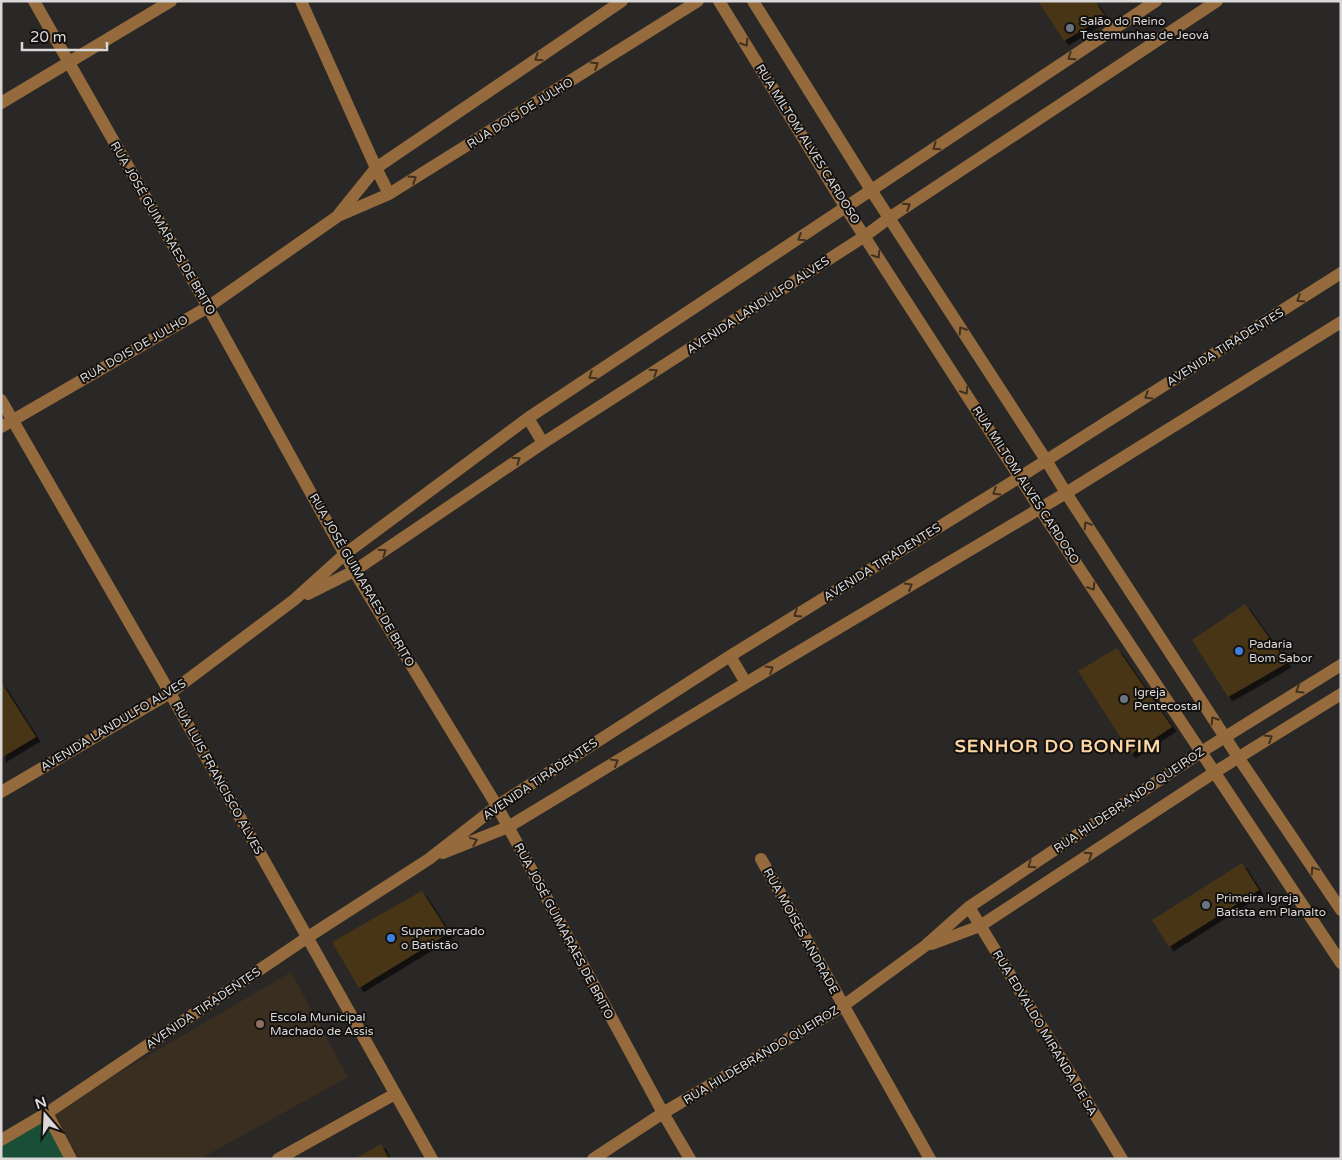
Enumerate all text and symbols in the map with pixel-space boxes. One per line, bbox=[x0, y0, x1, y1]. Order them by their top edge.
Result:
place label: Salão do Reino Testemunhas de Jeová bbox=[1080, 14, 1209, 42]
scale bar bbox=[22, 20, 108, 52]
marker: Salão do Reino Testemunhas de Jeová bbox=[1064, 22, 1076, 34]
text: 20 m bbox=[30, 28, 67, 46]
one-way arrow bbox=[739, 37, 748, 46]
one-way arrow bbox=[1068, 51, 1077, 60]
one-way arrow bbox=[534, 52, 544, 61]
one-way arrow bbox=[590, 62, 599, 72]
street label: RUA MILTOM ALVES CARDOSO bbox=[753, 62, 863, 227]
street label: RUA DOIS DE JULHO bbox=[464, 75, 576, 151]
street label: RUA JOSÉ GUIMARAES DE BRITO bbox=[108, 139, 219, 317]
one-way arrow bbox=[932, 141, 942, 150]
one-way arrow bbox=[407, 176, 416, 186]
one-way arrow bbox=[901, 203, 910, 212]
one-way arrow bbox=[797, 232, 807, 241]
one-way arrow bbox=[871, 249, 881, 258]
street label: AVENIDA LANDULFO ALVES bbox=[684, 254, 832, 356]
one-way arrow bbox=[1296, 293, 1305, 303]
street label: AVENIDA TIRADENTES bbox=[1164, 305, 1286, 389]
street label: RUA DOIS DE JULHO bbox=[78, 312, 191, 386]
one-way arrow bbox=[958, 326, 968, 335]
one-way arrow bbox=[648, 368, 657, 378]
one-way arrow bbox=[589, 370, 598, 379]
one-way arrow bbox=[959, 386, 969, 395]
one-way arrow bbox=[1144, 389, 1153, 399]
street label: RUA MILTOM ALVES CARDOSO bbox=[970, 403, 1083, 567]
one-way arrow bbox=[512, 457, 521, 466]
one-way arrow bbox=[992, 486, 1001, 496]
street label: RUA JOSÉ GUIMARAES DE BRITO bbox=[307, 491, 418, 669]
street label: AVENIDA TIRADENTES bbox=[821, 520, 943, 604]
one-way arrow bbox=[1084, 522, 1093, 531]
one-way arrow bbox=[377, 549, 387, 558]
one-way arrow bbox=[1086, 581, 1095, 590]
one-way arrow bbox=[904, 582, 913, 592]
one-way arrow bbox=[794, 607, 803, 617]
place label: Padaria Bom Sabor bbox=[1249, 637, 1313, 665]
marker: Padaria Bom Sabor bbox=[1233, 645, 1245, 657]
one-way arrow bbox=[764, 665, 773, 675]
street label: AVENIDA LANDULFO ALVES bbox=[38, 676, 188, 774]
one-way arrow bbox=[1296, 684, 1305, 694]
place label: Igreja Pentecostal bbox=[1134, 685, 1201, 713]
marker: Igreja Pentecostal bbox=[1118, 693, 1130, 705]
street label: RUA LUIS FRANCISCO ALVES bbox=[170, 699, 266, 857]
one-way arrow bbox=[1211, 716, 1220, 726]
street label: AVENIDA TIRADENTES bbox=[480, 735, 600, 823]
district label: SENHOR DO BONFIM bbox=[955, 735, 1161, 757]
one-way arrow bbox=[1264, 735, 1273, 744]
street label: RUA HILDEBRANDO QUEIROZ bbox=[1051, 744, 1207, 856]
one-way arrow bbox=[610, 758, 619, 768]
one-way arrow bbox=[469, 836, 478, 847]
street label: RUA JOSÉ GUIMARAES DE BRITO bbox=[511, 840, 617, 1022]
one-way arrow bbox=[1083, 852, 1092, 861]
one-way arrow bbox=[1028, 859, 1037, 868]
street label: RUA MOISES ANDRADE bbox=[761, 866, 842, 997]
one-way arrow bbox=[1310, 866, 1320, 875]
place label: Primeira Igreja Batista em Planalto bbox=[1216, 891, 1326, 919]
marker: Primeira Igreja Batista em Planalto bbox=[1200, 899, 1212, 911]
place label: Supermercado o Batistão bbox=[401, 924, 485, 952]
marker: Supermercado o Batistão bbox=[385, 932, 397, 944]
street label: RUA EDVALDO MIRANDA DE SA bbox=[990, 948, 1100, 1118]
street label: AVENIDA TIRADENTES bbox=[143, 964, 263, 1052]
street label: RUA HILDEBRANDO QUEIROZ bbox=[681, 1003, 841, 1107]
place label: Escola Municipal Machado de Assis bbox=[270, 1010, 374, 1038]
marker: Escola Municipal Machado de Assis bbox=[254, 1018, 266, 1030]
north arrow bbox=[20, 1090, 70, 1140]
text: N bbox=[33, 1093, 49, 1113]

